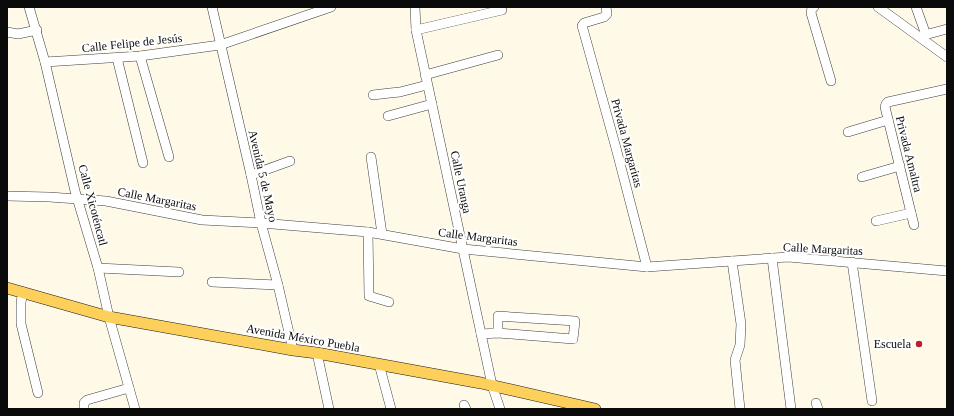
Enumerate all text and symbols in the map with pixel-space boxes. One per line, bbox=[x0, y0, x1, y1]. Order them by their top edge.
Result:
street label: Calle Felipe de Jesús bbox=[81, 31, 183, 55]
street label: Privada Margaritas bbox=[608, 97, 646, 189]
street label: Privada Amaltra bbox=[893, 114, 925, 194]
street label: Avenida 5 de Mayo bbox=[246, 129, 280, 223]
street label: Calle Uranga bbox=[448, 149, 475, 215]
street label: Calle Xicoténcatl bbox=[75, 163, 111, 248]
street label: Calle Margaritas bbox=[116, 184, 198, 214]
street label: Calle Margaritas bbox=[437, 225, 519, 249]
street label: Calle Margaritas bbox=[783, 240, 864, 258]
street label: Avenida México Puebla bbox=[245, 321, 362, 355]
place label: Escuela bbox=[874, 337, 912, 351]
marker: Escuela bbox=[914, 339, 924, 349]

